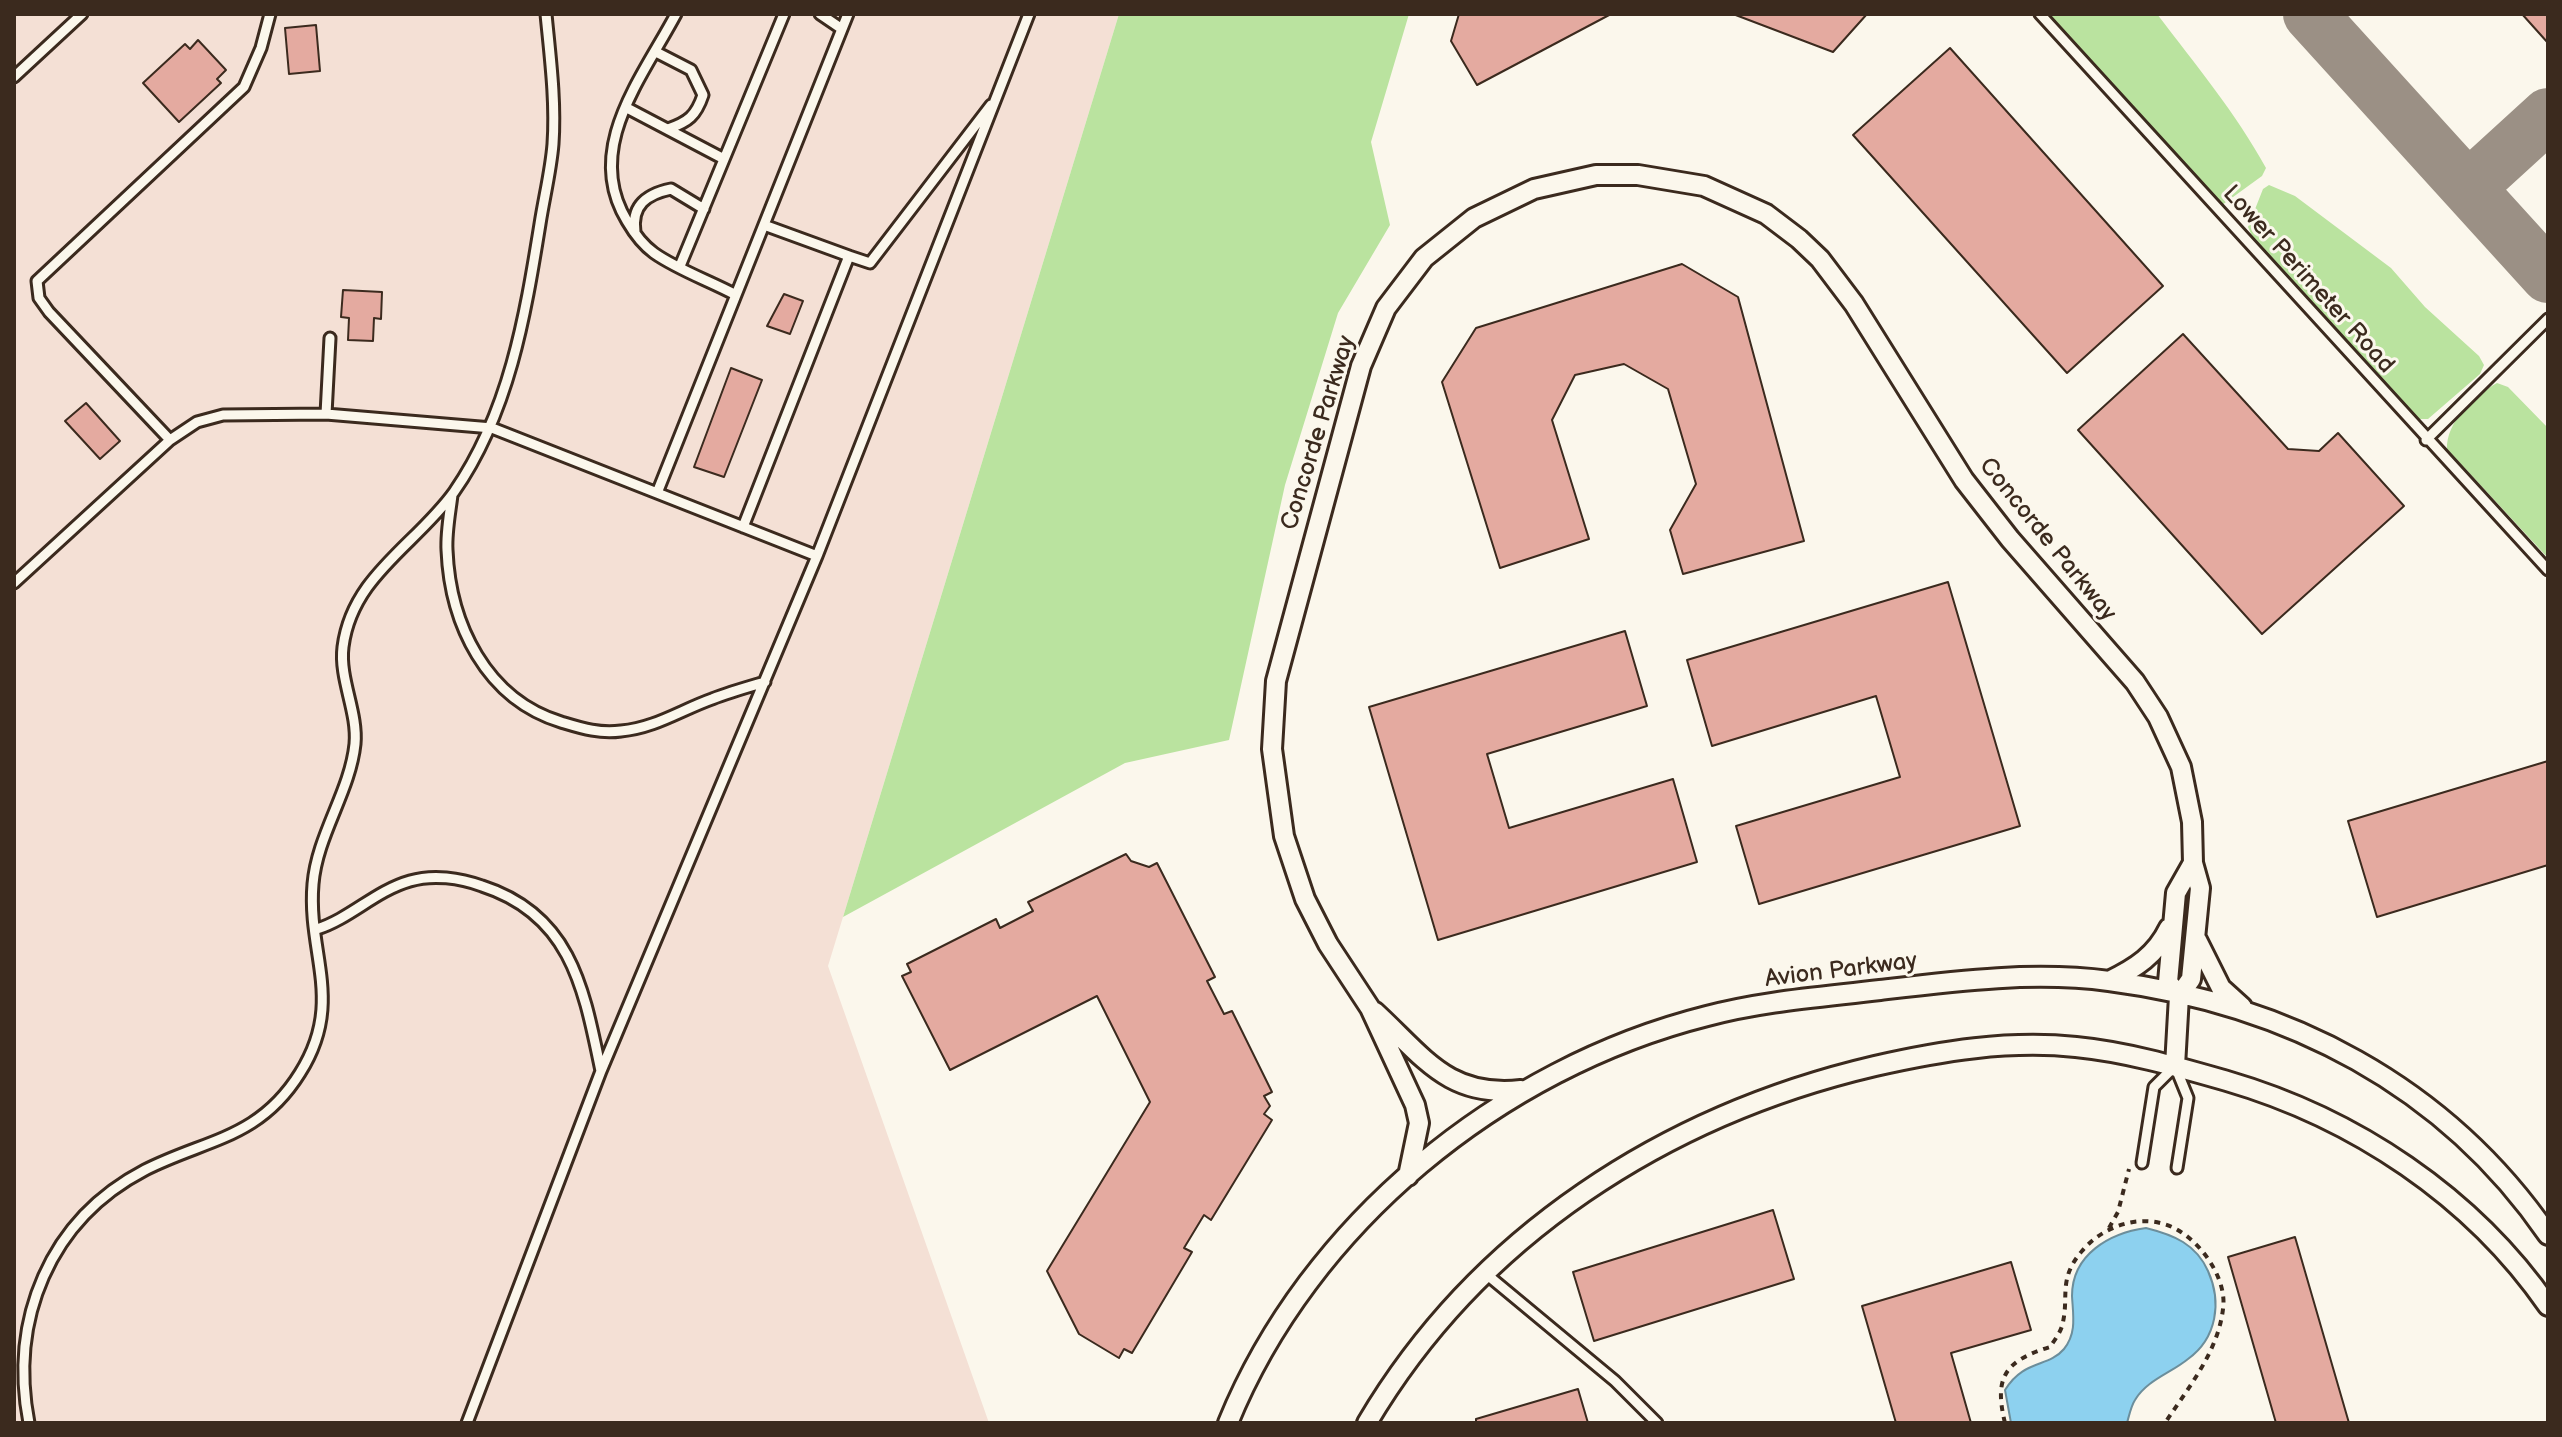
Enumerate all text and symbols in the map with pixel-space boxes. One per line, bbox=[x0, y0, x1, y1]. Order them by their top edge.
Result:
street label: Lower Perimeter Road bbox=[2216, 180, 2400, 380]
street label: Concorde Parkway bbox=[1276, 332, 1362, 534]
street label: Concorde Parkway bbox=[1972, 453, 2122, 627]
street label: Avion Parkway bbox=[1763, 947, 1919, 995]

